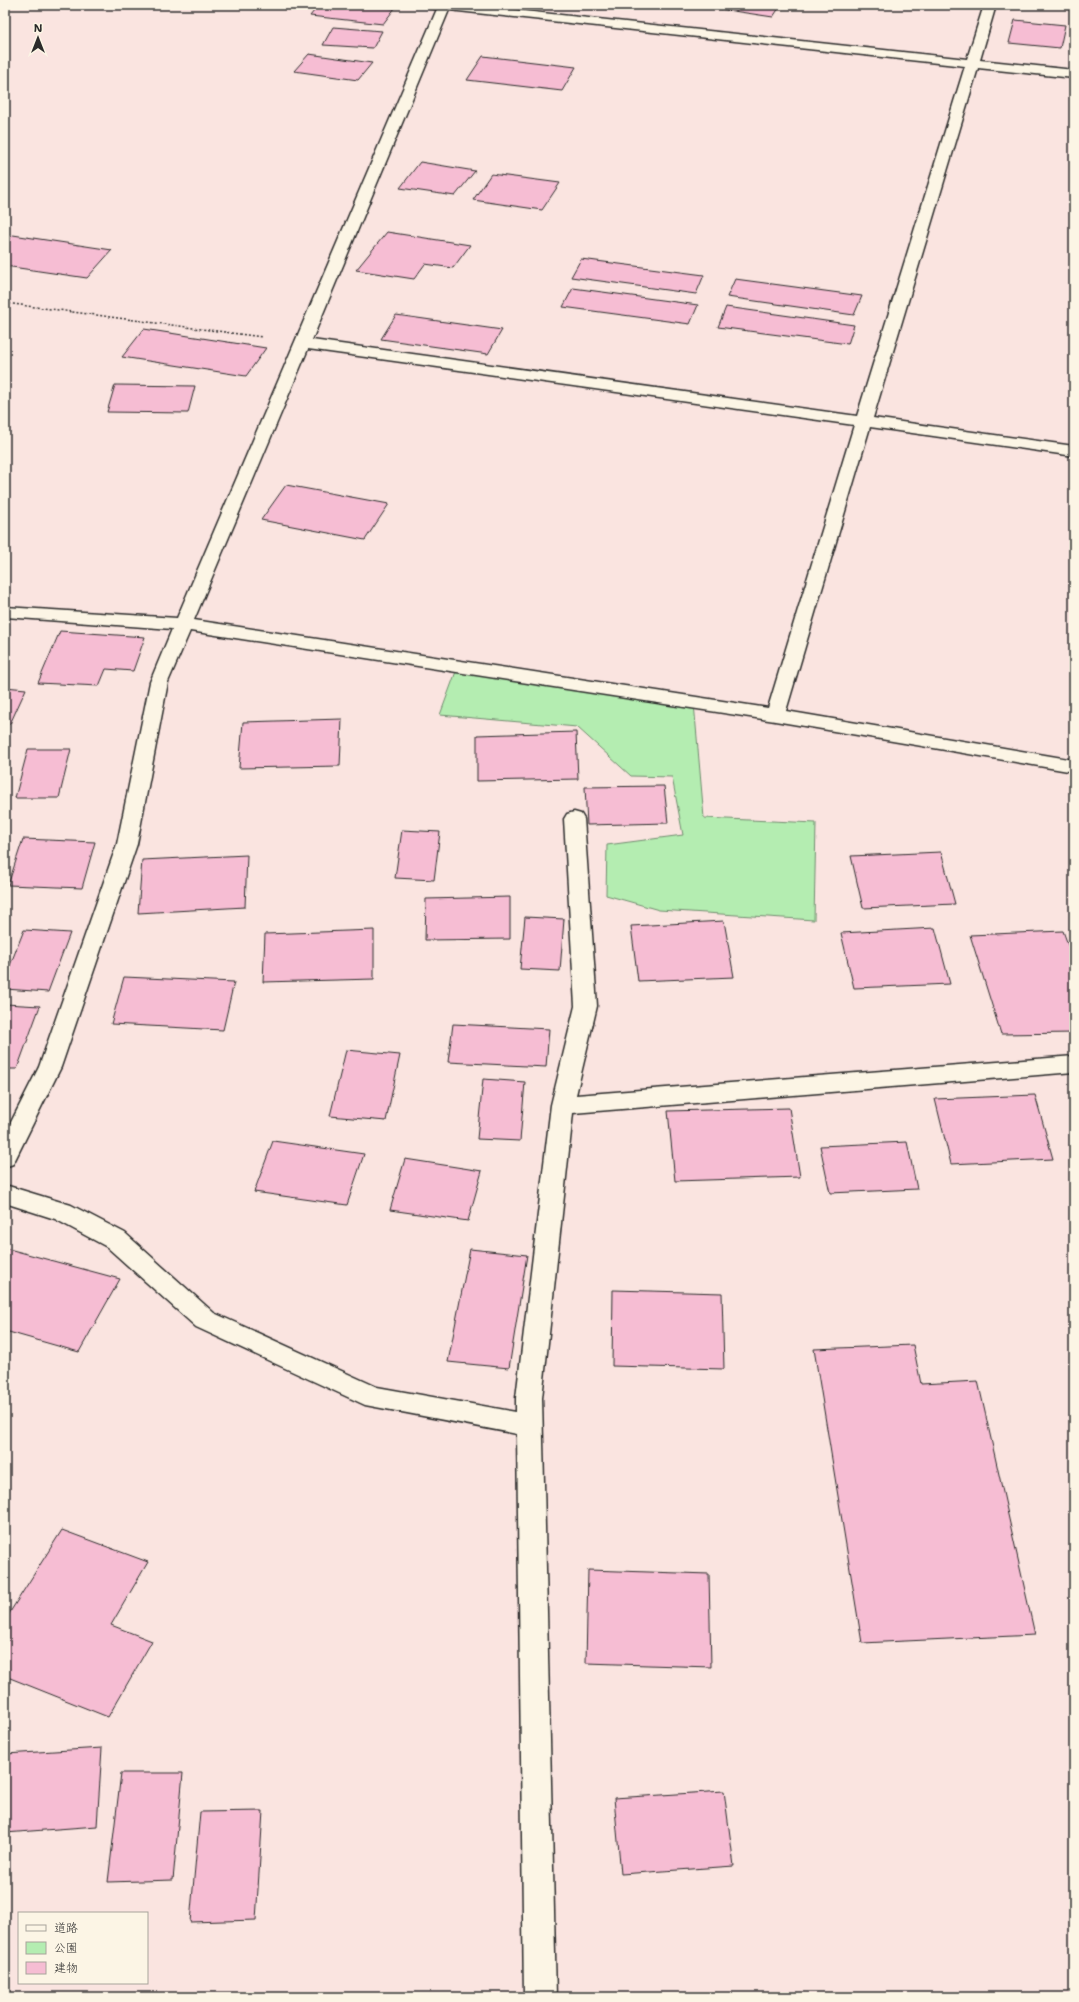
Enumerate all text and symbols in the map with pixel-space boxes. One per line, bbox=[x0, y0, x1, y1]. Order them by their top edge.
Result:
north arrow bbox=[18, 18, 58, 58]
text: N bbox=[34, 21, 43, 36]
legend bbox=[18, 1912, 148, 1984]
text: 道路 bbox=[54, 1920, 78, 1936]
text: 公園 bbox=[54, 1940, 78, 1956]
text: 建物 bbox=[54, 1960, 78, 1976]

